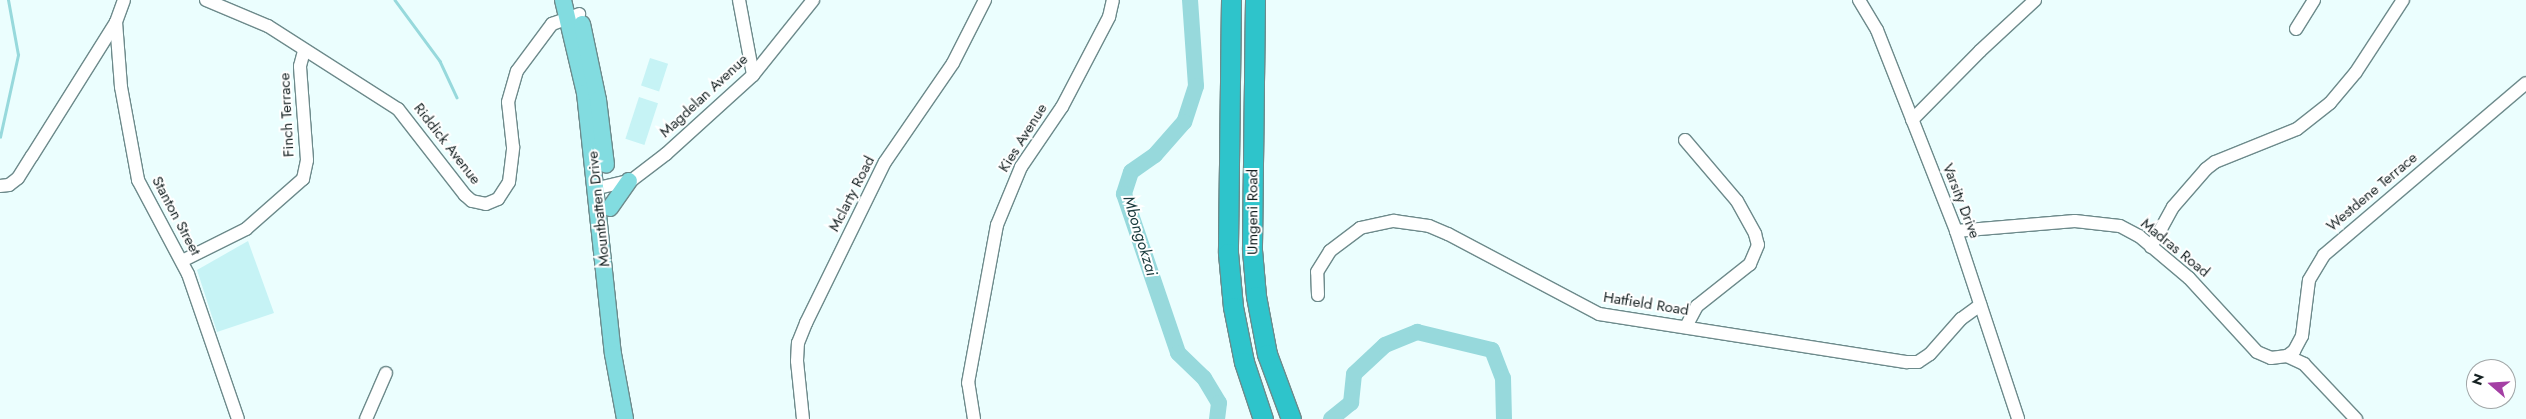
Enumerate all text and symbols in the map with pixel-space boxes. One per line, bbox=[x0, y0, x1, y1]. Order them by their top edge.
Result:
street label: Magdelan Avenue bbox=[656, 51, 752, 141]
street label: Finch Terrace bbox=[276, 72, 298, 158]
street label: Riddick Avenue bbox=[410, 100, 484, 188]
street label: Kies Avenue bbox=[995, 100, 1051, 176]
street label: Westdene Terrace bbox=[2323, 149, 2421, 235]
street label: Mountbatten Drive bbox=[584, 150, 614, 268]
street label: Mclarty Road bbox=[825, 153, 879, 235]
street label: Varsity Drive bbox=[1938, 161, 1984, 241]
street label: Umgeni Road bbox=[1244, 169, 1262, 255]
street label: Stanton Street bbox=[148, 173, 204, 259]
water label: Mbongokzai bbox=[1119, 194, 1161, 278]
street label: Madras Road bbox=[2137, 215, 2213, 281]
street label: Hatfield Road bbox=[1602, 288, 1690, 320]
north arrow bbox=[2466, 359, 2516, 409]
text: N bbox=[2466, 371, 2489, 388]

